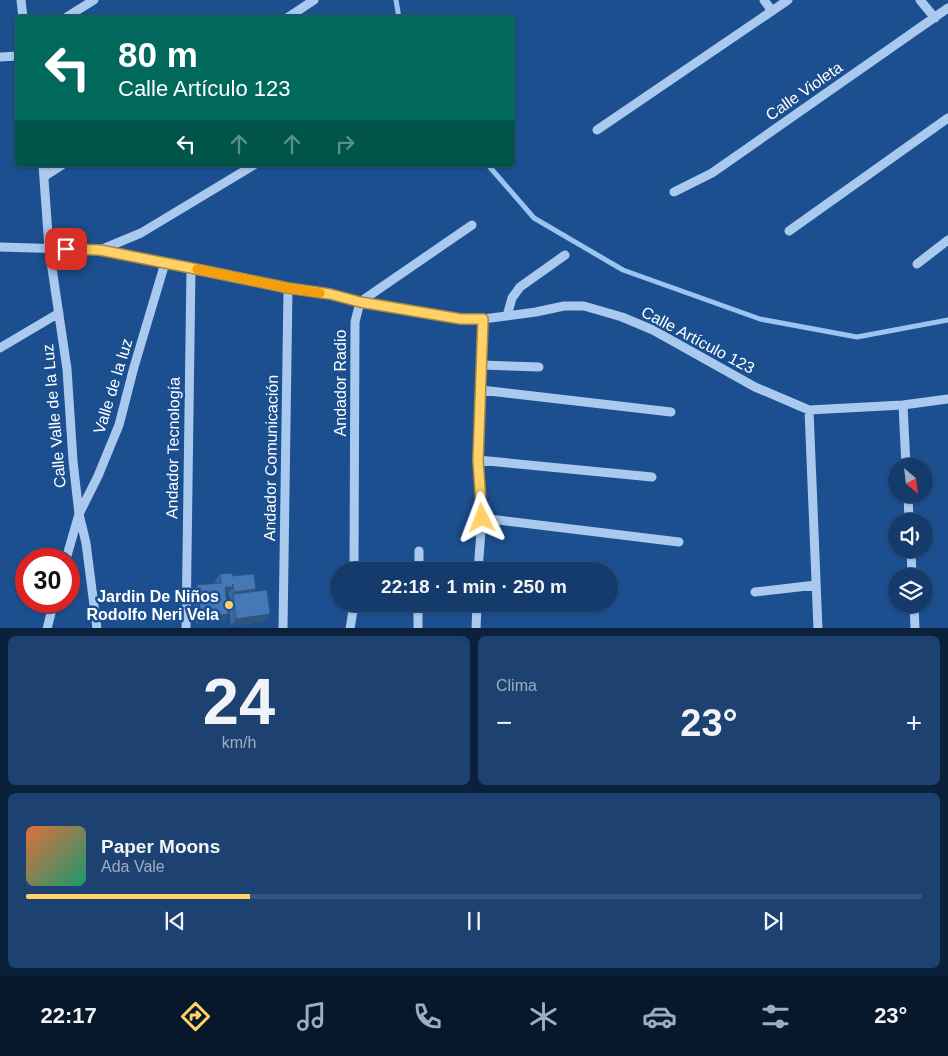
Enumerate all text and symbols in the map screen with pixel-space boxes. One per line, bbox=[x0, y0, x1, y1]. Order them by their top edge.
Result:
icon: left bbox=[35, 35, 100, 100]
text: 80 m bbox=[118, 35, 198, 74]
street label: Calle Violeta bbox=[762, 58, 846, 124]
text: Calle Artículo 123 bbox=[118, 76, 290, 101]
icon: left bbox=[172, 130, 200, 158]
icon: ahead bbox=[225, 130, 253, 158]
icon: ahead bbox=[278, 130, 306, 158]
icon: right bbox=[331, 130, 359, 158]
pin bbox=[45, 228, 87, 270]
icon: arrive bbox=[52, 235, 80, 263]
street label: Calle Artículo 123 bbox=[639, 303, 757, 377]
street label: Andador Radio bbox=[332, 330, 349, 436]
street label: Valle de la luz bbox=[90, 336, 136, 436]
street label: Calle Valle de la Luz bbox=[39, 343, 69, 489]
street label: Andador Comunicación bbox=[261, 375, 281, 541]
street label: Andador Tecnología bbox=[163, 377, 183, 519]
north arrow bbox=[888, 458, 932, 502]
map controls bbox=[888, 458, 933, 613]
position arrow bbox=[455, 491, 507, 543]
button: sound bbox=[888, 513, 933, 558]
speed limit sign: 30 bbox=[15, 548, 80, 613]
button: layers bbox=[888, 568, 933, 613]
text: 22:18 · 1 min · 250 m bbox=[381, 576, 567, 597]
place label: Jardin De Niños Rodolfo Neri Vela bbox=[87, 588, 219, 623]
marker: Jardin De Niños Rodolfo Neri Vela bbox=[223, 599, 235, 611]
text: 24 bbox=[203, 665, 275, 738]
text: Clima bbox=[496, 677, 537, 694]
text: 23° bbox=[680, 702, 738, 744]
text: − bbox=[496, 707, 512, 738]
text: + bbox=[906, 707, 922, 738]
text: km/h bbox=[222, 734, 256, 751]
text: Paper Moons bbox=[101, 836, 220, 857]
text: Ada Vale bbox=[101, 858, 165, 875]
icon: previous bbox=[161, 907, 189, 935]
icon: pause bbox=[460, 907, 488, 935]
icon: next bbox=[759, 907, 787, 935]
icon: directions bbox=[178, 999, 213, 1034]
icon: music bbox=[294, 999, 329, 1034]
icon: phone bbox=[410, 999, 445, 1034]
icon: climate bbox=[526, 999, 561, 1034]
icon: car bbox=[642, 999, 677, 1034]
icon: filters bbox=[758, 999, 793, 1034]
text: 22:17 bbox=[41, 1003, 97, 1028]
text: 23° bbox=[874, 1003, 907, 1028]

